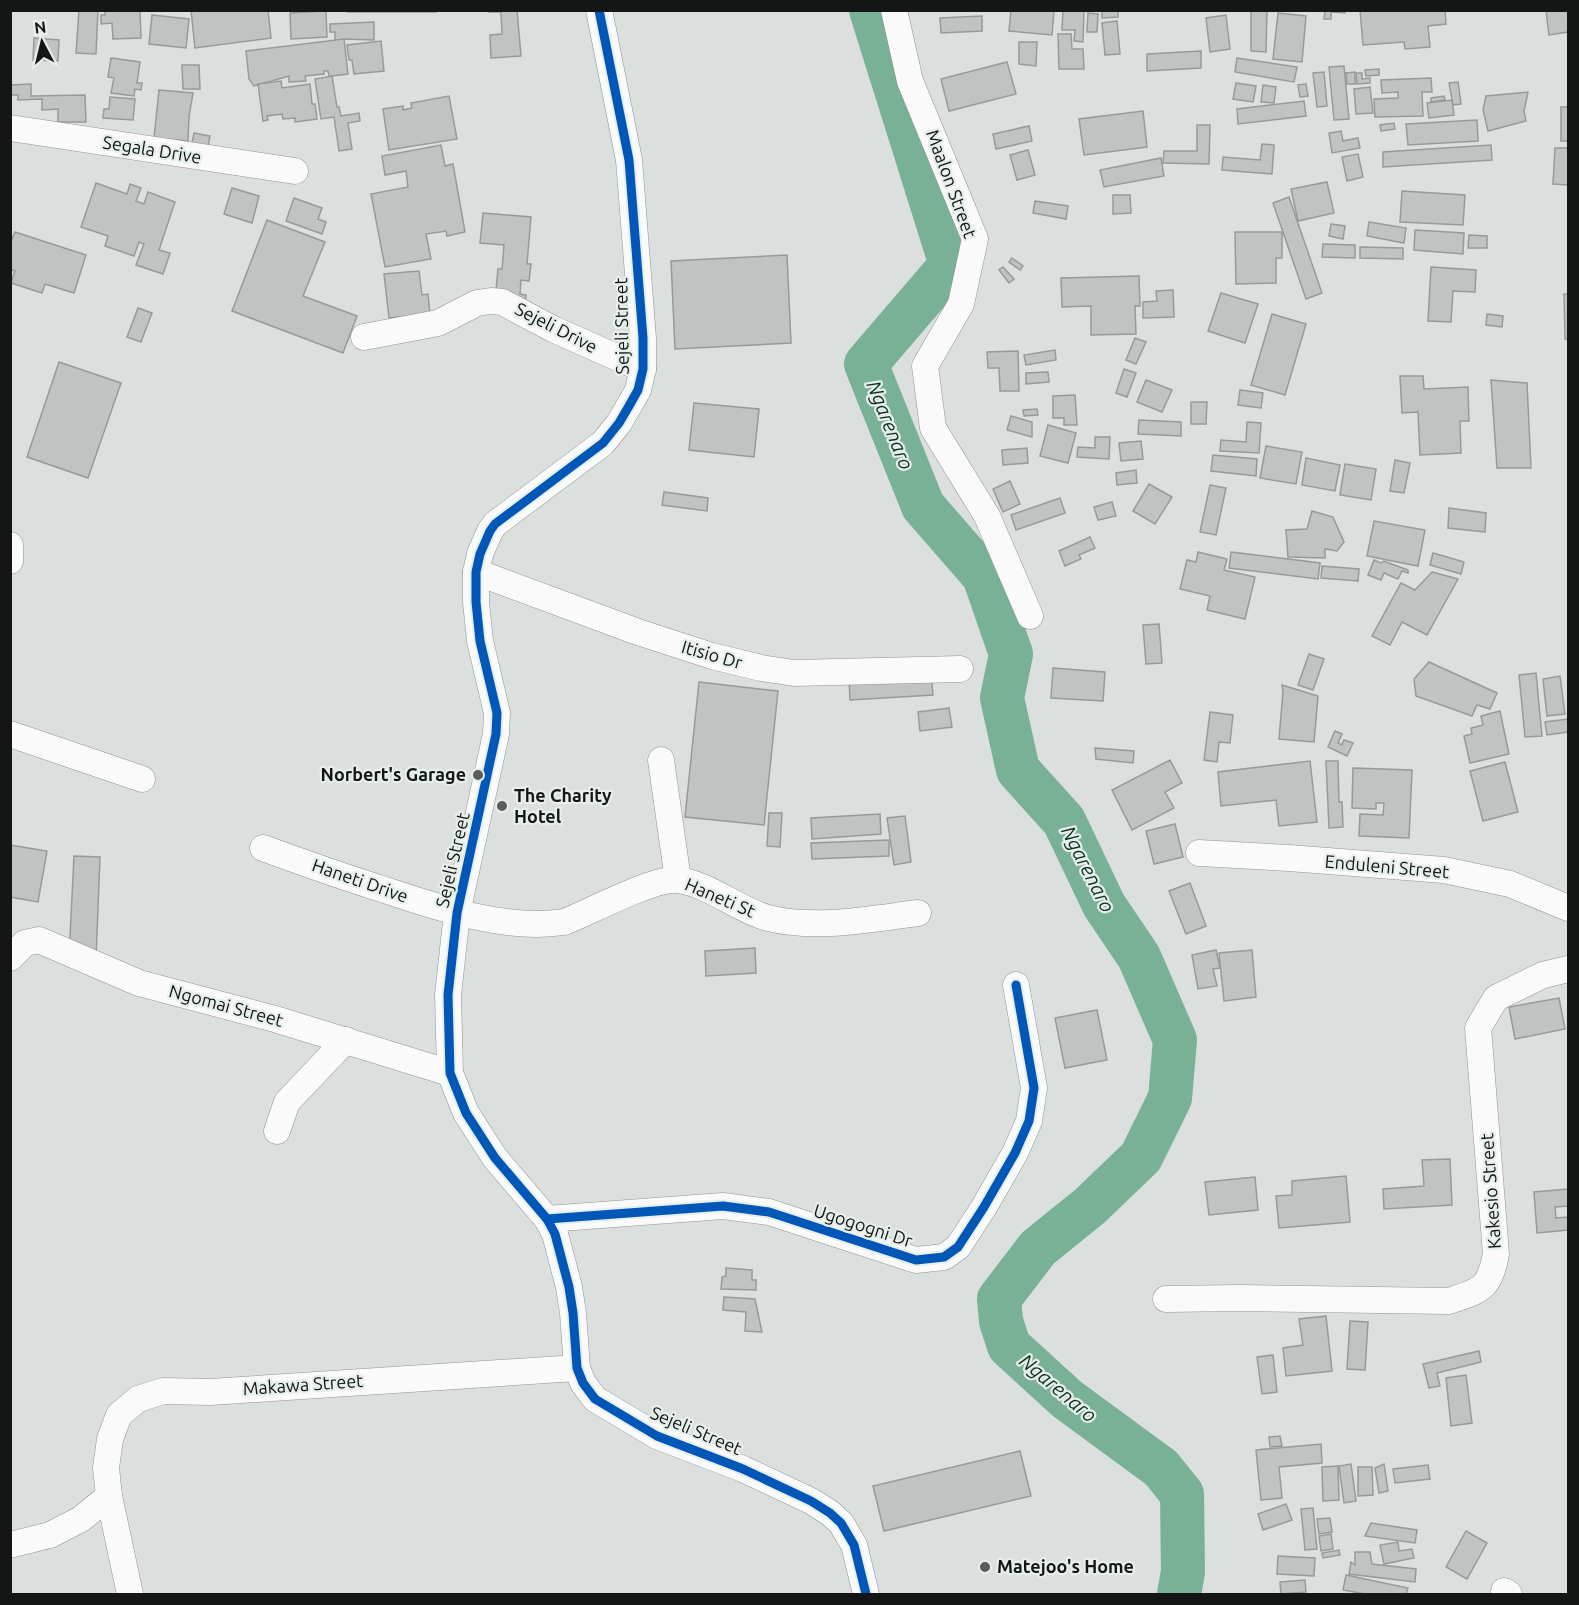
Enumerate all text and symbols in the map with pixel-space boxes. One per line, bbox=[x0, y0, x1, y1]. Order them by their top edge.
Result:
north arrow bbox=[12, 12, 72, 72]
text: N bbox=[33, 17, 47, 37]
street label: Maalon Street bbox=[923, 127, 981, 241]
street label: Segala Drive bbox=[101, 131, 203, 167]
street label: Sejeli Street bbox=[610, 277, 632, 375]
street label: Sejeli Drive bbox=[512, 298, 601, 356]
water label: Ngarenaro bbox=[862, 377, 919, 473]
street label: Itisio Dr bbox=[680, 636, 745, 672]
place label: Norbert's Garage bbox=[321, 764, 466, 784]
marker: Norbert's Garage bbox=[471, 768, 485, 782]
place label: The Charity Hotel bbox=[514, 785, 612, 826]
marker: The Charity Hotel bbox=[495, 799, 509, 813]
street label: Sejeli Street bbox=[431, 810, 473, 909]
water label: Ngarenaro bbox=[1057, 822, 1120, 916]
street label: Enduleni Street bbox=[1324, 851, 1450, 881]
street label: Haneti Drive bbox=[310, 854, 411, 906]
street label: Haneti St bbox=[682, 873, 758, 921]
street label: Ngomai Street bbox=[167, 980, 285, 1030]
street label: Kakesio Street bbox=[1476, 1133, 1504, 1250]
street label: Ugogogni Dr bbox=[811, 1200, 915, 1250]
water label: Ngarenaro bbox=[1015, 1349, 1102, 1427]
street label: Makawa Street bbox=[242, 1370, 364, 1398]
street label: Sejeli Street bbox=[648, 1402, 745, 1458]
place label: Matejoo's Home bbox=[997, 1556, 1134, 1576]
marker: Matejoo's Home bbox=[978, 1560, 992, 1574]

